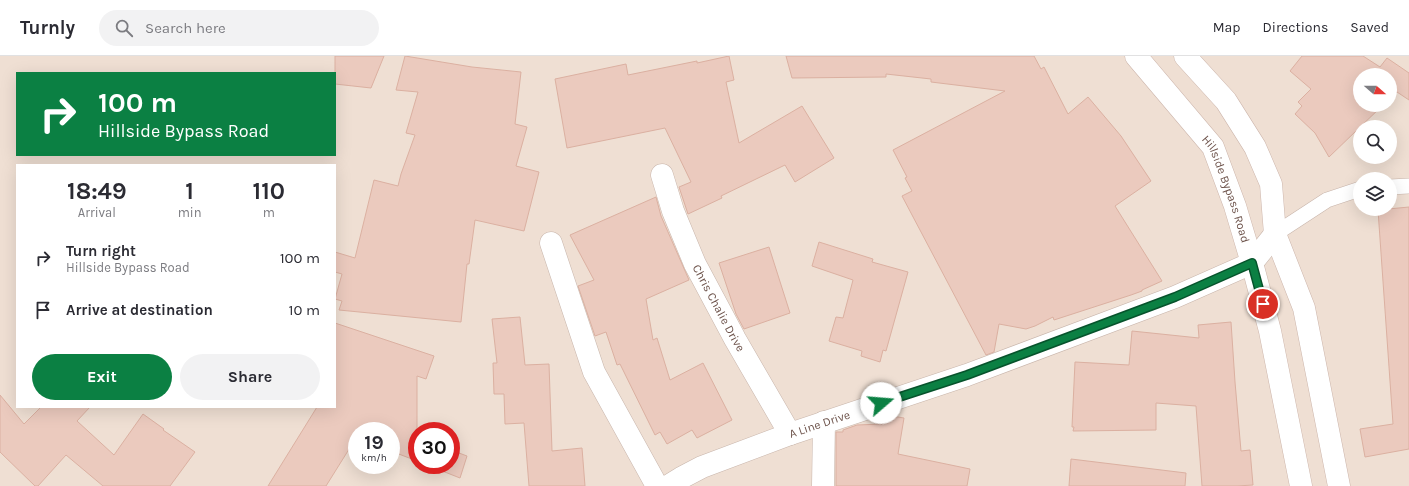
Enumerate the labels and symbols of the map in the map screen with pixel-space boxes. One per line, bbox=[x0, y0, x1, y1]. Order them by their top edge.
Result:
north arrow bbox=[1353, 68, 1397, 112]
street label: Hillside Bypass Road bbox=[1199, 132, 1253, 244]
street label: Chris Chalie Drive bbox=[690, 262, 748, 354]
pin bbox=[1246, 287, 1280, 321]
position arrow bbox=[860, 382, 902, 424]
street label: A Line Drive bbox=[787, 408, 852, 441]
speed limit sign: 30 bbox=[408, 422, 460, 474]

